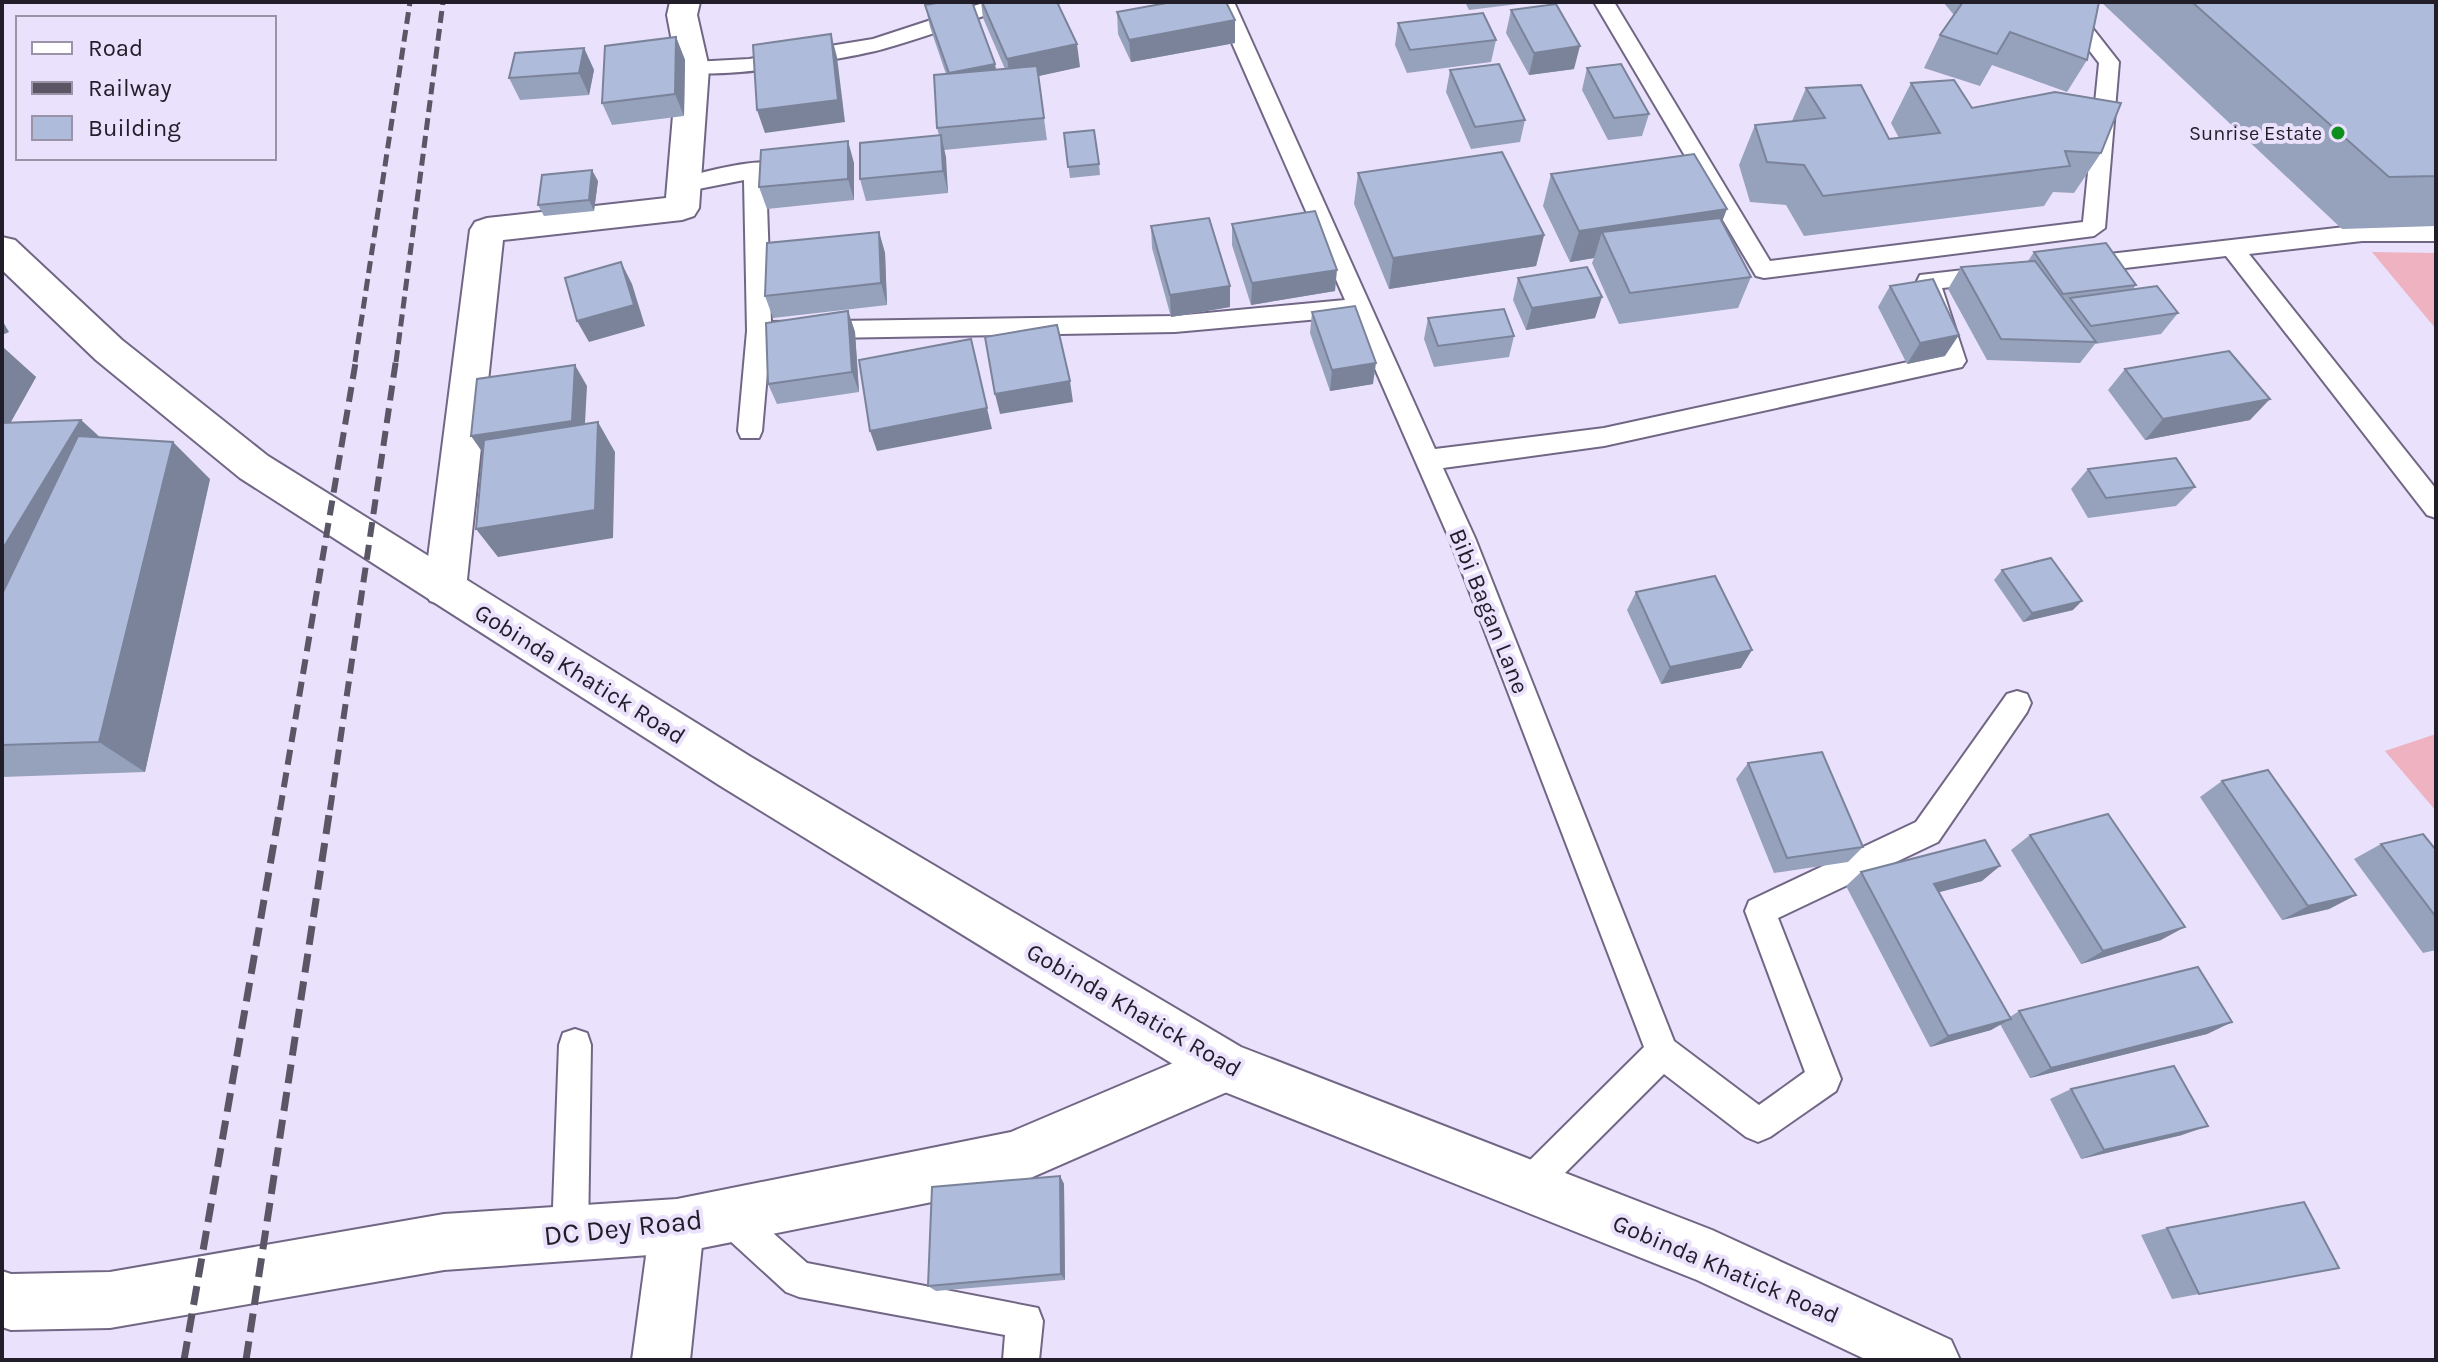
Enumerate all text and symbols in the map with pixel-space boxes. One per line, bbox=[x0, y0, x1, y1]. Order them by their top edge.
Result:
legend bbox=[16, 16, 276, 160]
text: Road bbox=[88, 34, 143, 62]
text: Railway bbox=[88, 74, 172, 102]
text: Building bbox=[88, 114, 181, 142]
place label: Sunrise Estate bbox=[2189, 122, 2322, 145]
marker: Sunrise Estate bbox=[2329, 124, 2347, 142]
street label: Bibi Bagan Lane bbox=[1443, 524, 1535, 698]
street label: Gobinda Khatick Road bbox=[470, 598, 690, 750]
street label: Gobinda Khatick Road bbox=[1022, 937, 1246, 1083]
street label: DC Dey Road bbox=[542, 1203, 704, 1252]
street label: Gobinda Khatick Road bbox=[1609, 1209, 1843, 1329]

